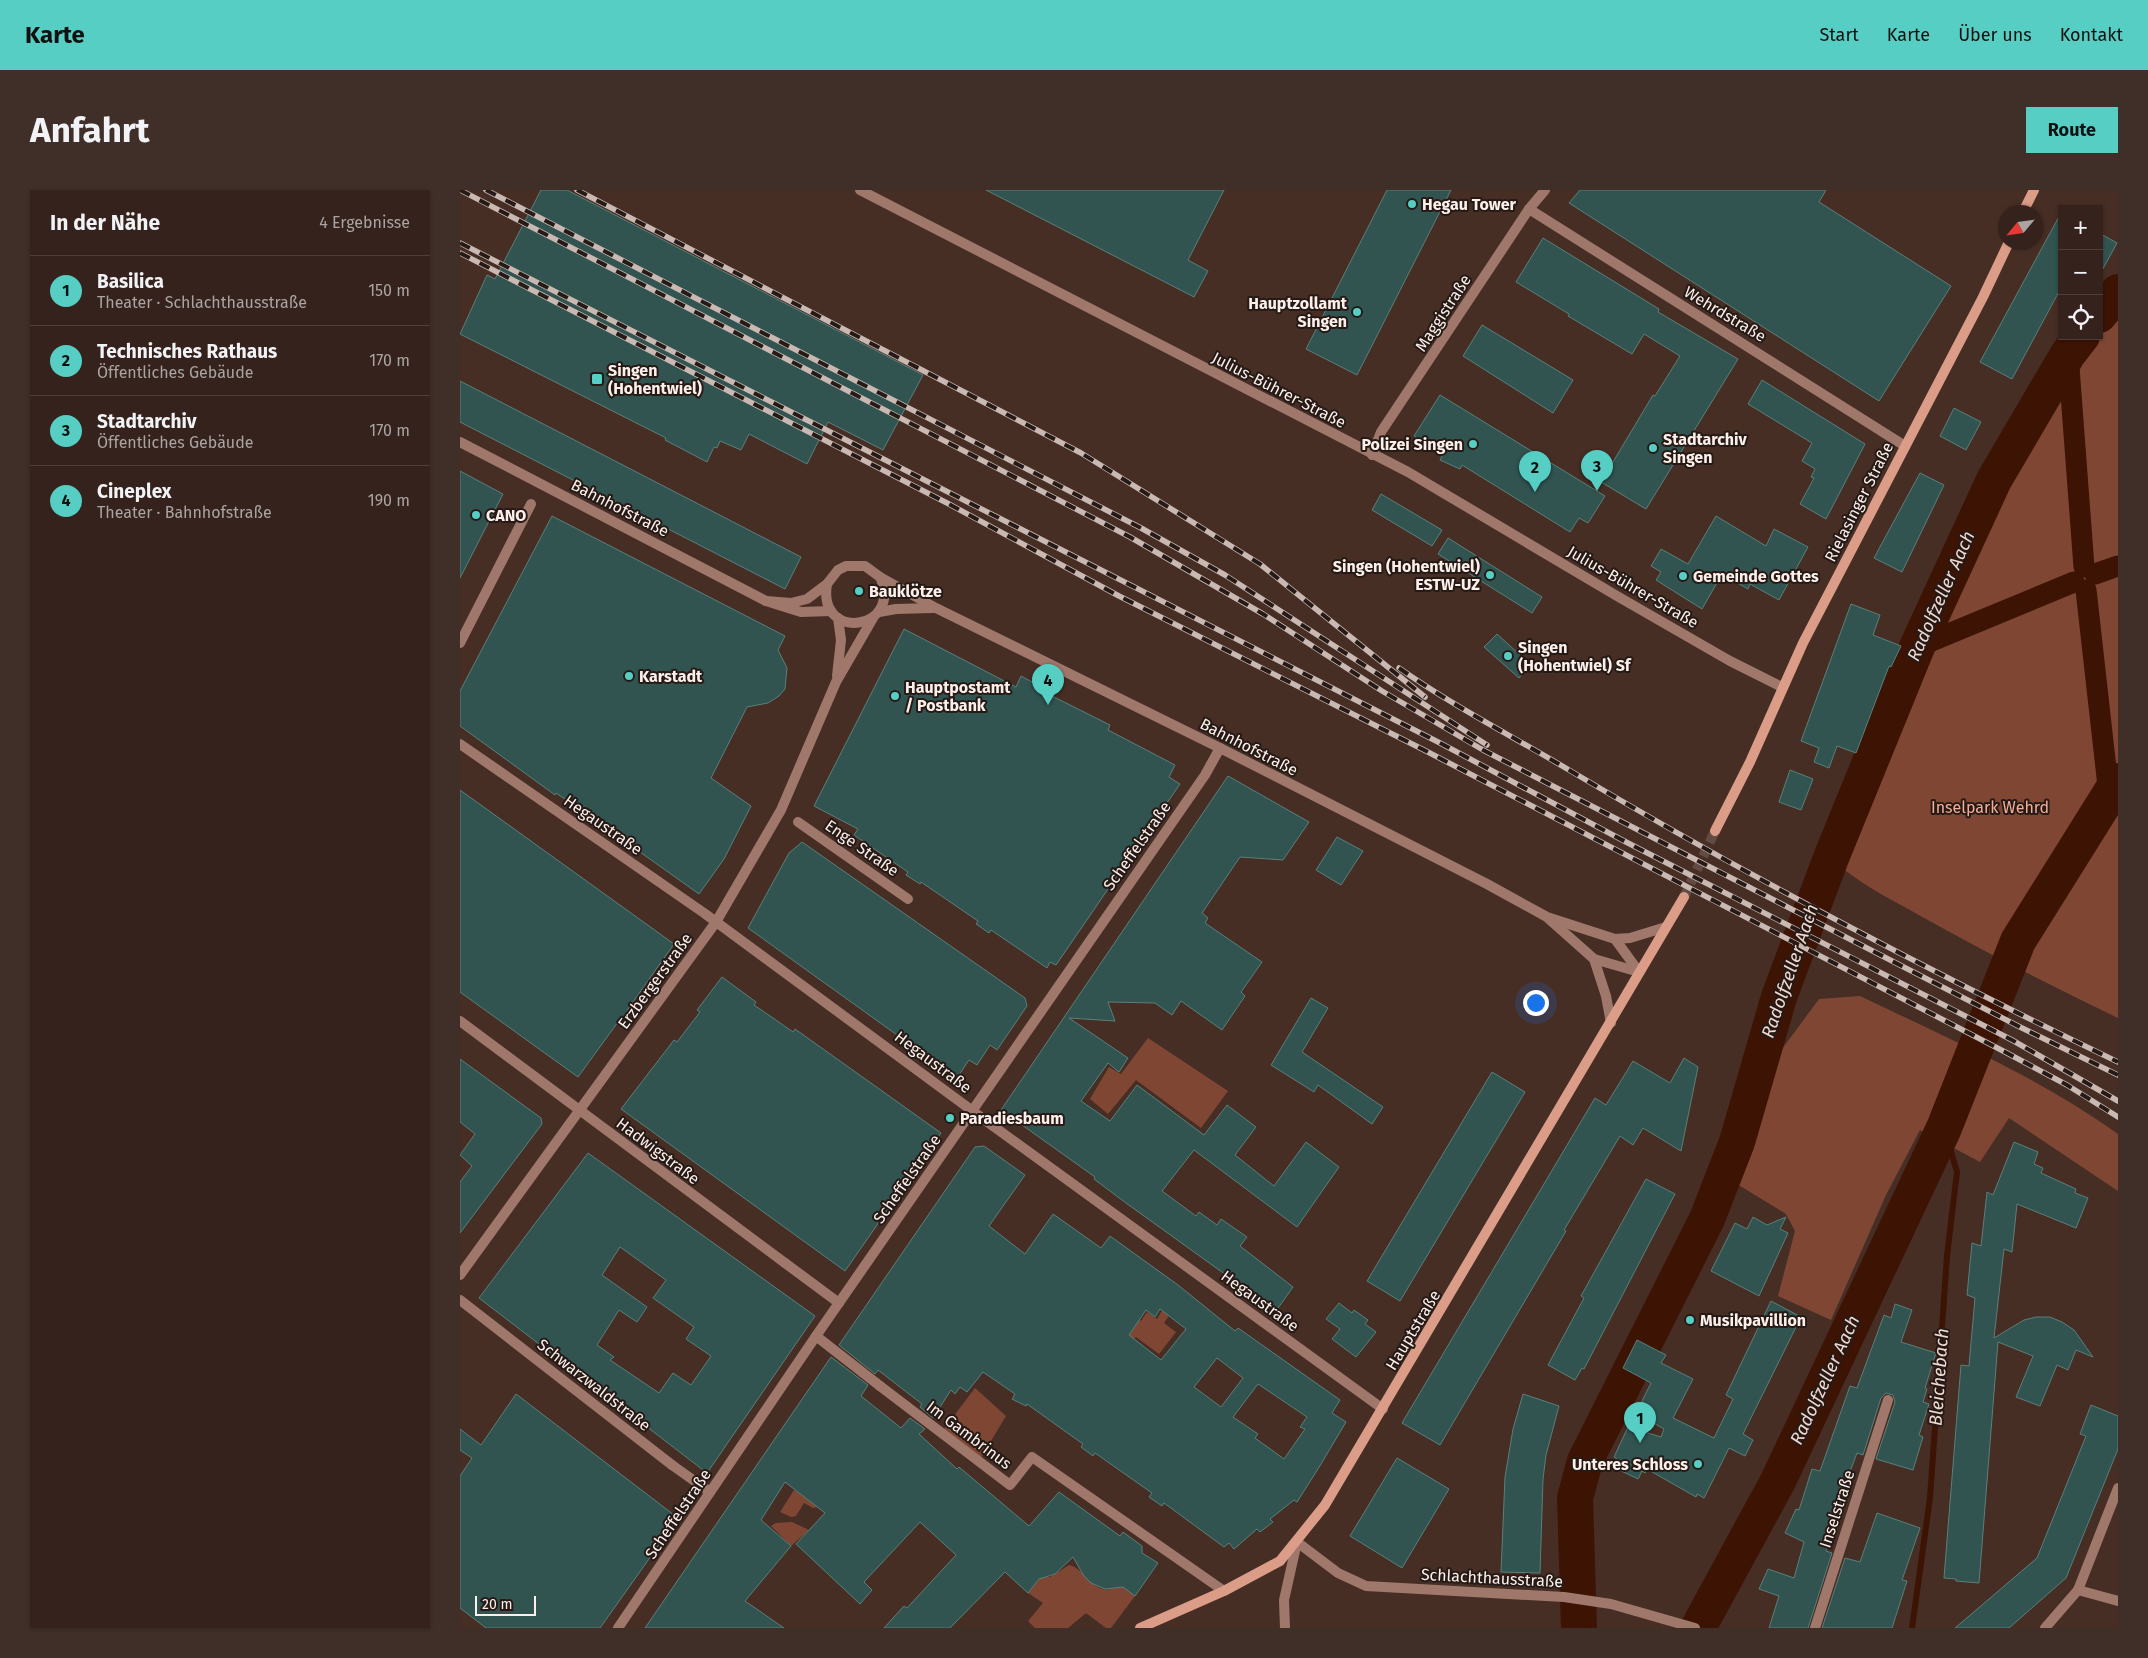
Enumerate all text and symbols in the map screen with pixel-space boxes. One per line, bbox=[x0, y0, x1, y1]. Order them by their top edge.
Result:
text: Karte bbox=[25, 21, 85, 49]
text: Start bbox=[1819, 24, 1859, 46]
text: Karte bbox=[1887, 24, 1930, 46]
text: Über uns bbox=[1958, 24, 2032, 46]
text: Kontakt bbox=[2060, 24, 2123, 46]
button: Route bbox=[2026, 107, 2118, 153]
text: Anfahrt bbox=[30, 109, 149, 151]
place label: Hegau Tower bbox=[1422, 195, 1517, 214]
marker: Hegau Tower bbox=[1406, 198, 1418, 210]
north arrow bbox=[1998, 205, 2043, 250]
map controls bbox=[2058, 205, 2103, 340]
button: + bbox=[2058, 205, 2103, 250]
text: In der Nähe bbox=[50, 210, 160, 236]
text: 4 Ergebnisse bbox=[319, 213, 410, 232]
button: − bbox=[2058, 250, 2103, 295]
text: Basilica bbox=[97, 270, 164, 293]
street label: Maggistraße bbox=[1411, 271, 1475, 355]
text: 1 bbox=[62, 281, 70, 300]
text: 150 m bbox=[368, 281, 410, 300]
street label: Wehrdstraße bbox=[1681, 282, 1769, 346]
text: Theater · Schlachthausstraße bbox=[97, 293, 307, 312]
place label: Hauptzollamt Singen bbox=[1248, 294, 1348, 331]
button: locate bbox=[2058, 295, 2103, 340]
marker: Hauptzollamt Singen bbox=[1351, 306, 1363, 318]
text: Technisches Rathaus bbox=[97, 340, 277, 363]
street label: Julius-Bührer-Straße bbox=[1209, 348, 1349, 432]
text: 2 bbox=[62, 351, 70, 370]
text: 170 m bbox=[369, 351, 410, 370]
place label: Singen (Hohentwiel) bbox=[608, 361, 702, 398]
text: Öffentliches Gebäude bbox=[97, 363, 253, 382]
marker: Singen (Hohentwiel) bbox=[590, 372, 604, 386]
text: Stadtarchiv bbox=[97, 410, 197, 433]
text: 3 bbox=[62, 421, 70, 440]
text: 170 m bbox=[369, 421, 410, 440]
place label: Stadtarchiv Singen bbox=[1663, 430, 1748, 467]
text: Öffentliches Gebäude bbox=[97, 433, 253, 452]
place label: Polizei Singen bbox=[1362, 435, 1463, 454]
marker: Polizei Singen bbox=[1467, 438, 1479, 450]
street label: Rielasinger Straße bbox=[1821, 439, 1897, 565]
marker: Stadtarchiv Singen bbox=[1647, 442, 1659, 454]
pin: 3 bbox=[1581, 450, 1613, 491]
pin: 2 bbox=[1519, 451, 1551, 492]
street label: Bahnhofstraße bbox=[568, 475, 672, 541]
text: Cineplex bbox=[97, 480, 172, 503]
text: 4 bbox=[61, 491, 71, 510]
text: 190 m bbox=[368, 491, 410, 510]
text: Theater · Bahnhofstraße bbox=[97, 503, 272, 522]
place label: CANO bbox=[486, 506, 526, 525]
marker: CANO bbox=[470, 509, 482, 521]
water label: Radolfzeller Aach bbox=[1902, 528, 1980, 664]
street label: Julius-Bührer-Straße bbox=[1564, 542, 1702, 632]
place label: Singen (Hohentwiel) ESTW-UZ bbox=[1333, 557, 1480, 594]
place label: Gemeinde Gottes bbox=[1693, 567, 1819, 586]
marker: Singen (Hohentwiel) ESTW-UZ bbox=[1484, 569, 1496, 581]
marker: Gemeinde Gottes bbox=[1677, 570, 1689, 582]
place label: Bauklötze bbox=[869, 582, 942, 601]
marker: Bauklötze bbox=[853, 585, 865, 597]
place label: Singen (Hohentwiel) Sf bbox=[1518, 638, 1632, 675]
marker: Singen (Hohentwiel) Sf bbox=[1502, 650, 1514, 662]
pin: 4 bbox=[1032, 664, 1064, 705]
place label: Karstadt bbox=[639, 667, 703, 686]
marker: Karstadt bbox=[623, 670, 635, 682]
place label: Hauptpostamt / Postbank bbox=[905, 678, 1011, 715]
marker: Hauptpostamt / Postbank bbox=[889, 690, 901, 702]
street label: Bahnhofstraße bbox=[1197, 714, 1301, 780]
street label: Hegaustraße bbox=[560, 791, 646, 859]
street label: Scheffelstraße bbox=[1099, 798, 1175, 894]
park label: Inselpark Wehrd bbox=[1931, 798, 2049, 817]
street label: Enge Straße bbox=[821, 816, 903, 880]
water label: Radolfzeller Aach bbox=[1757, 901, 1823, 1041]
street label: Erzbergerstraße bbox=[614, 929, 696, 1033]
your location bbox=[1523, 990, 1549, 1016]
street label: Hegaustraße bbox=[891, 1027, 975, 1097]
place label: Paradiesbaum bbox=[960, 1109, 1064, 1128]
marker: Paradiesbaum bbox=[944, 1112, 956, 1124]
street label: Hadwigstraße bbox=[613, 1114, 703, 1188]
street label: Scheffelstraße bbox=[869, 1131, 945, 1227]
street label: Hegaustraße bbox=[1217, 1266, 1303, 1336]
street label: Hauptstraße bbox=[1382, 1287, 1444, 1373]
place label: Musikpavillion bbox=[1700, 1311, 1806, 1330]
water label: Radolfzeller Aach bbox=[1785, 1312, 1865, 1448]
marker: Musikpavillion bbox=[1684, 1314, 1696, 1326]
water label: Bleichebach bbox=[1925, 1327, 1953, 1427]
street label: Schwarzwaldstraße bbox=[534, 1335, 654, 1435]
street label: Im Gambrinus bbox=[923, 1397, 1015, 1473]
pin: 1 bbox=[1624, 1402, 1656, 1443]
place label: Unteres Schloss bbox=[1572, 1455, 1688, 1474]
marker: Unteres Schloss bbox=[1692, 1458, 1704, 1470]
street label: Scheffelstraße bbox=[641, 1465, 715, 1563]
street label: Inselstraße bbox=[1815, 1468, 1859, 1550]
street label: Schlachthausstraße bbox=[1420, 1565, 1564, 1591]
scale bar bbox=[475, 1593, 536, 1616]
text: 20 m bbox=[482, 1596, 512, 1613]

